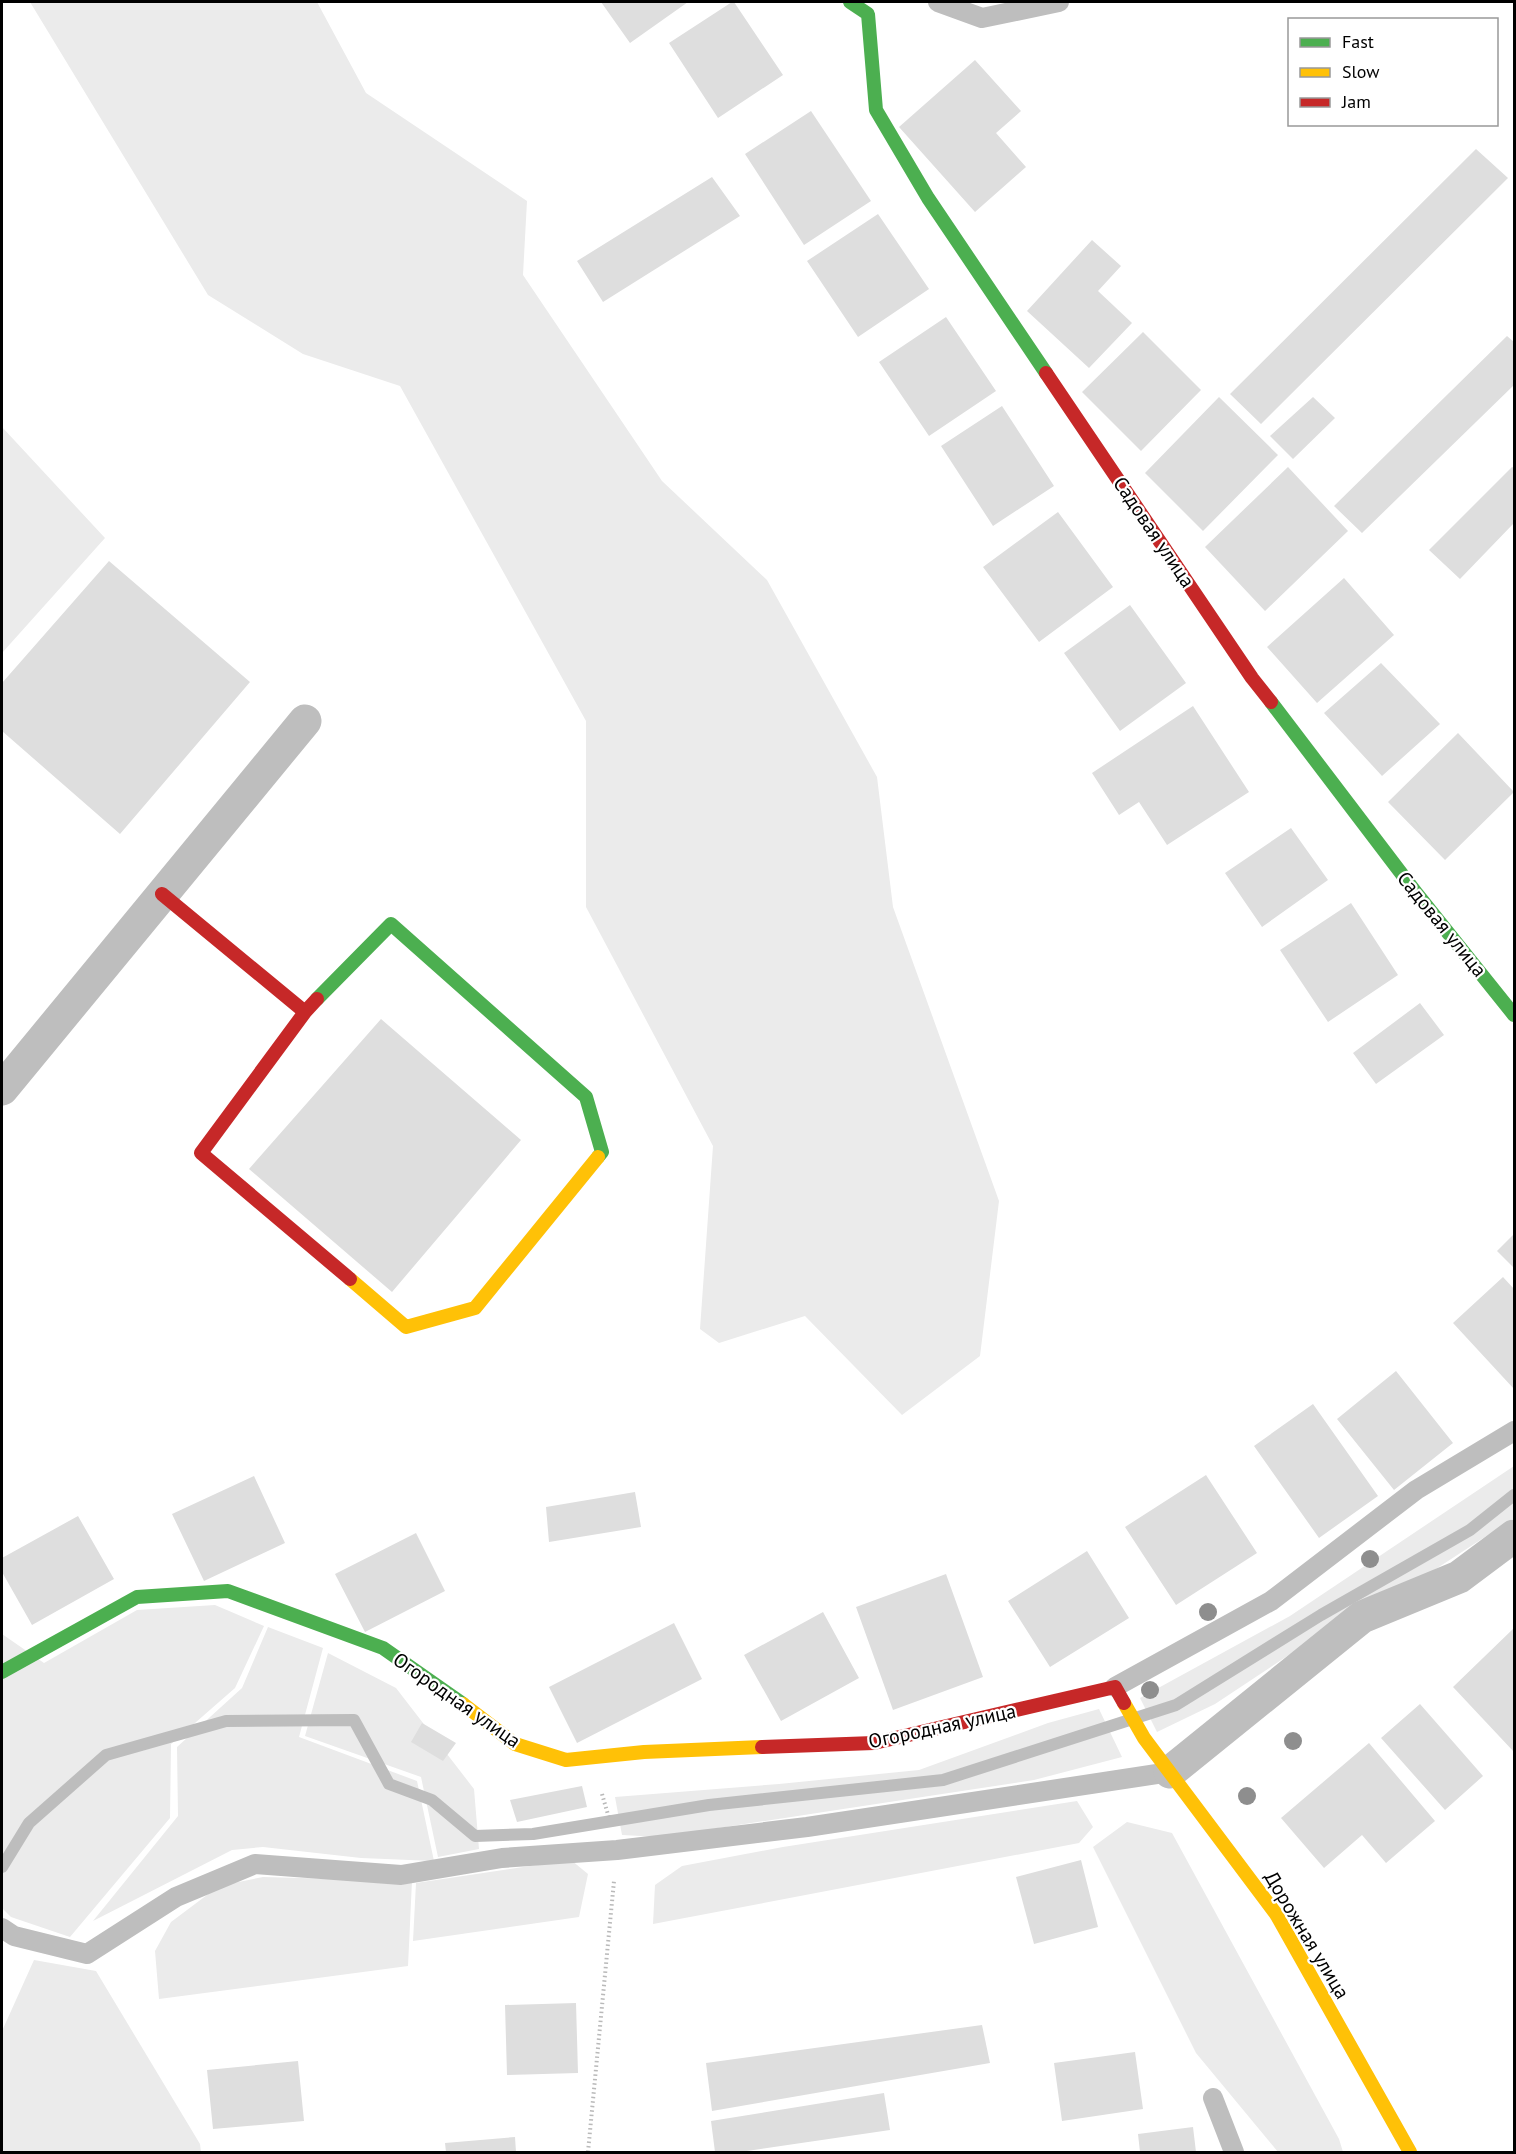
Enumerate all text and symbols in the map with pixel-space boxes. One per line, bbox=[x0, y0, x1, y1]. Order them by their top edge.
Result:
legend bbox=[1288, 18, 1498, 126]
text: Fast bbox=[1342, 30, 1374, 53]
text: Slow bbox=[1342, 60, 1380, 83]
text: Jam bbox=[1341, 90, 1371, 113]
street label: Садовая улица bbox=[1107, 471, 1201, 593]
street label: Садовая улица bbox=[1391, 866, 1493, 982]
street label: Огородная улица bbox=[388, 1646, 526, 1754]
street label: Огородная улица bbox=[866, 1698, 1018, 1754]
street label: Дорожная улица bbox=[1259, 1866, 1355, 2004]

